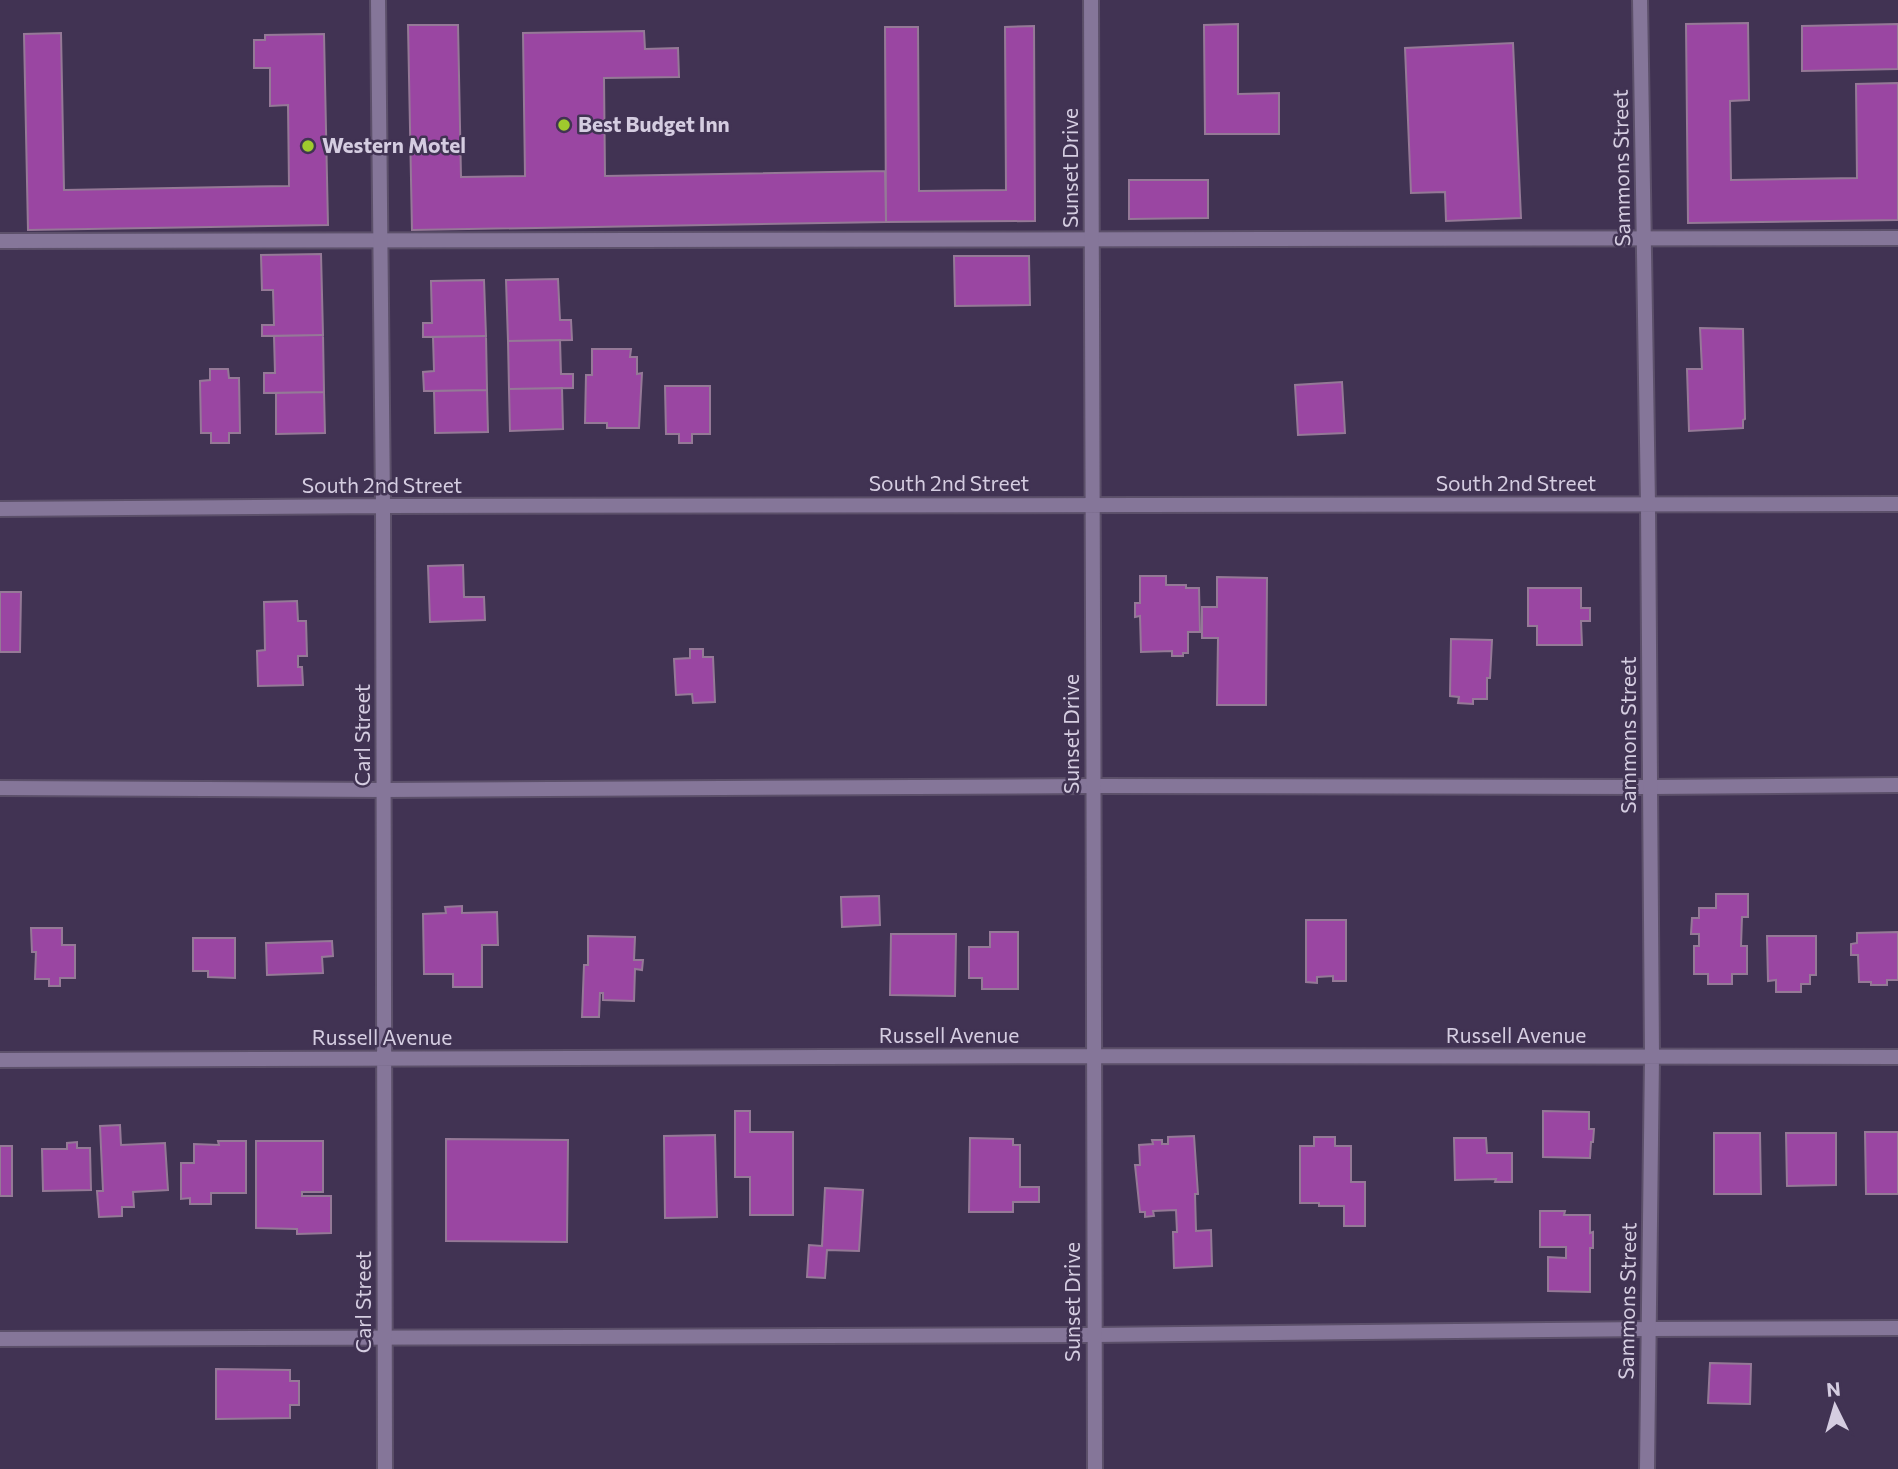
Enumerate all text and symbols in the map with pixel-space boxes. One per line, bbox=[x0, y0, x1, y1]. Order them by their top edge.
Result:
street label: Sammons Street bbox=[1607, 89, 1634, 247]
street label: Sunset Drive bbox=[1057, 108, 1082, 228]
place label: Best Budget Inn bbox=[578, 111, 730, 136]
marker: Best Budget Inn bbox=[556, 117, 572, 133]
place label: Western Motel bbox=[322, 132, 466, 157]
marker: Western Motel bbox=[300, 138, 316, 154]
street label: South 2nd Street bbox=[869, 470, 1029, 495]
street label: South 2nd Street bbox=[1436, 470, 1596, 495]
street label: South 2nd Street bbox=[302, 472, 462, 497]
street label: Sammons Street bbox=[1615, 656, 1640, 814]
street label: Sunset Drive bbox=[1058, 674, 1083, 794]
street label: Carl Street bbox=[349, 684, 374, 786]
street label: Russell Avenue bbox=[879, 1022, 1019, 1047]
street label: Russell Avenue bbox=[1446, 1022, 1586, 1047]
street label: Russell Avenue bbox=[312, 1024, 452, 1049]
street label: Sammons Street bbox=[1613, 1222, 1640, 1380]
street label: Sunset Drive bbox=[1059, 1242, 1084, 1362]
street label: Carl Street bbox=[350, 1251, 375, 1353]
north arrow bbox=[1800, 1371, 1870, 1441]
text: N bbox=[1825, 1376, 1842, 1401]

